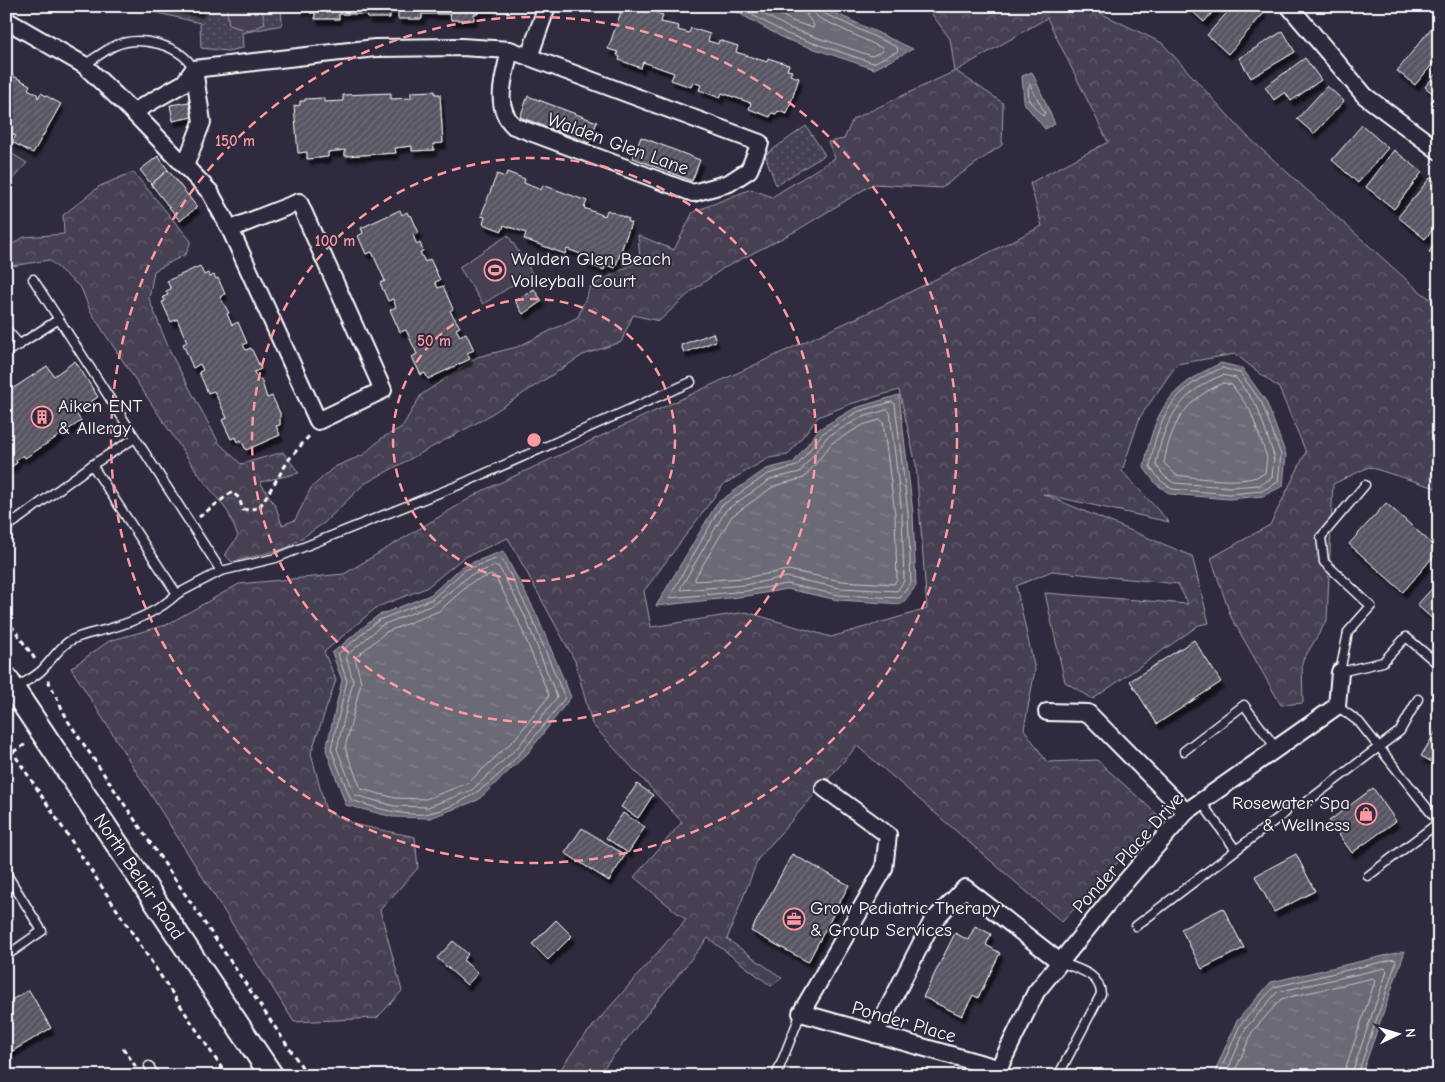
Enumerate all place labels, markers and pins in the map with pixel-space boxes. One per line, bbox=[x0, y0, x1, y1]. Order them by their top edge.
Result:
place label: Walden Glen Beach Volleyball Court bbox=[511, 248, 671, 292]
sports icon: Walden Glen Beach Volleyball Court bbox=[483, 258, 507, 282]
place label: Aiken ENT & Allergy bbox=[58, 395, 142, 439]
building icon: Aiken ENT & Allergy bbox=[30, 405, 54, 429]
centre of rings bbox=[525, 431, 543, 449]
place label: Rosewater Spa & Wellness bbox=[1232, 792, 1350, 836]
shop icon: Rosewater Spa & Wellness bbox=[1354, 802, 1378, 826]
place label: Grow Pediatric Therapy & Group Services bbox=[810, 897, 1000, 941]
office icon: Grow Pediatric Therapy & Group Services bbox=[782, 907, 806, 931]

